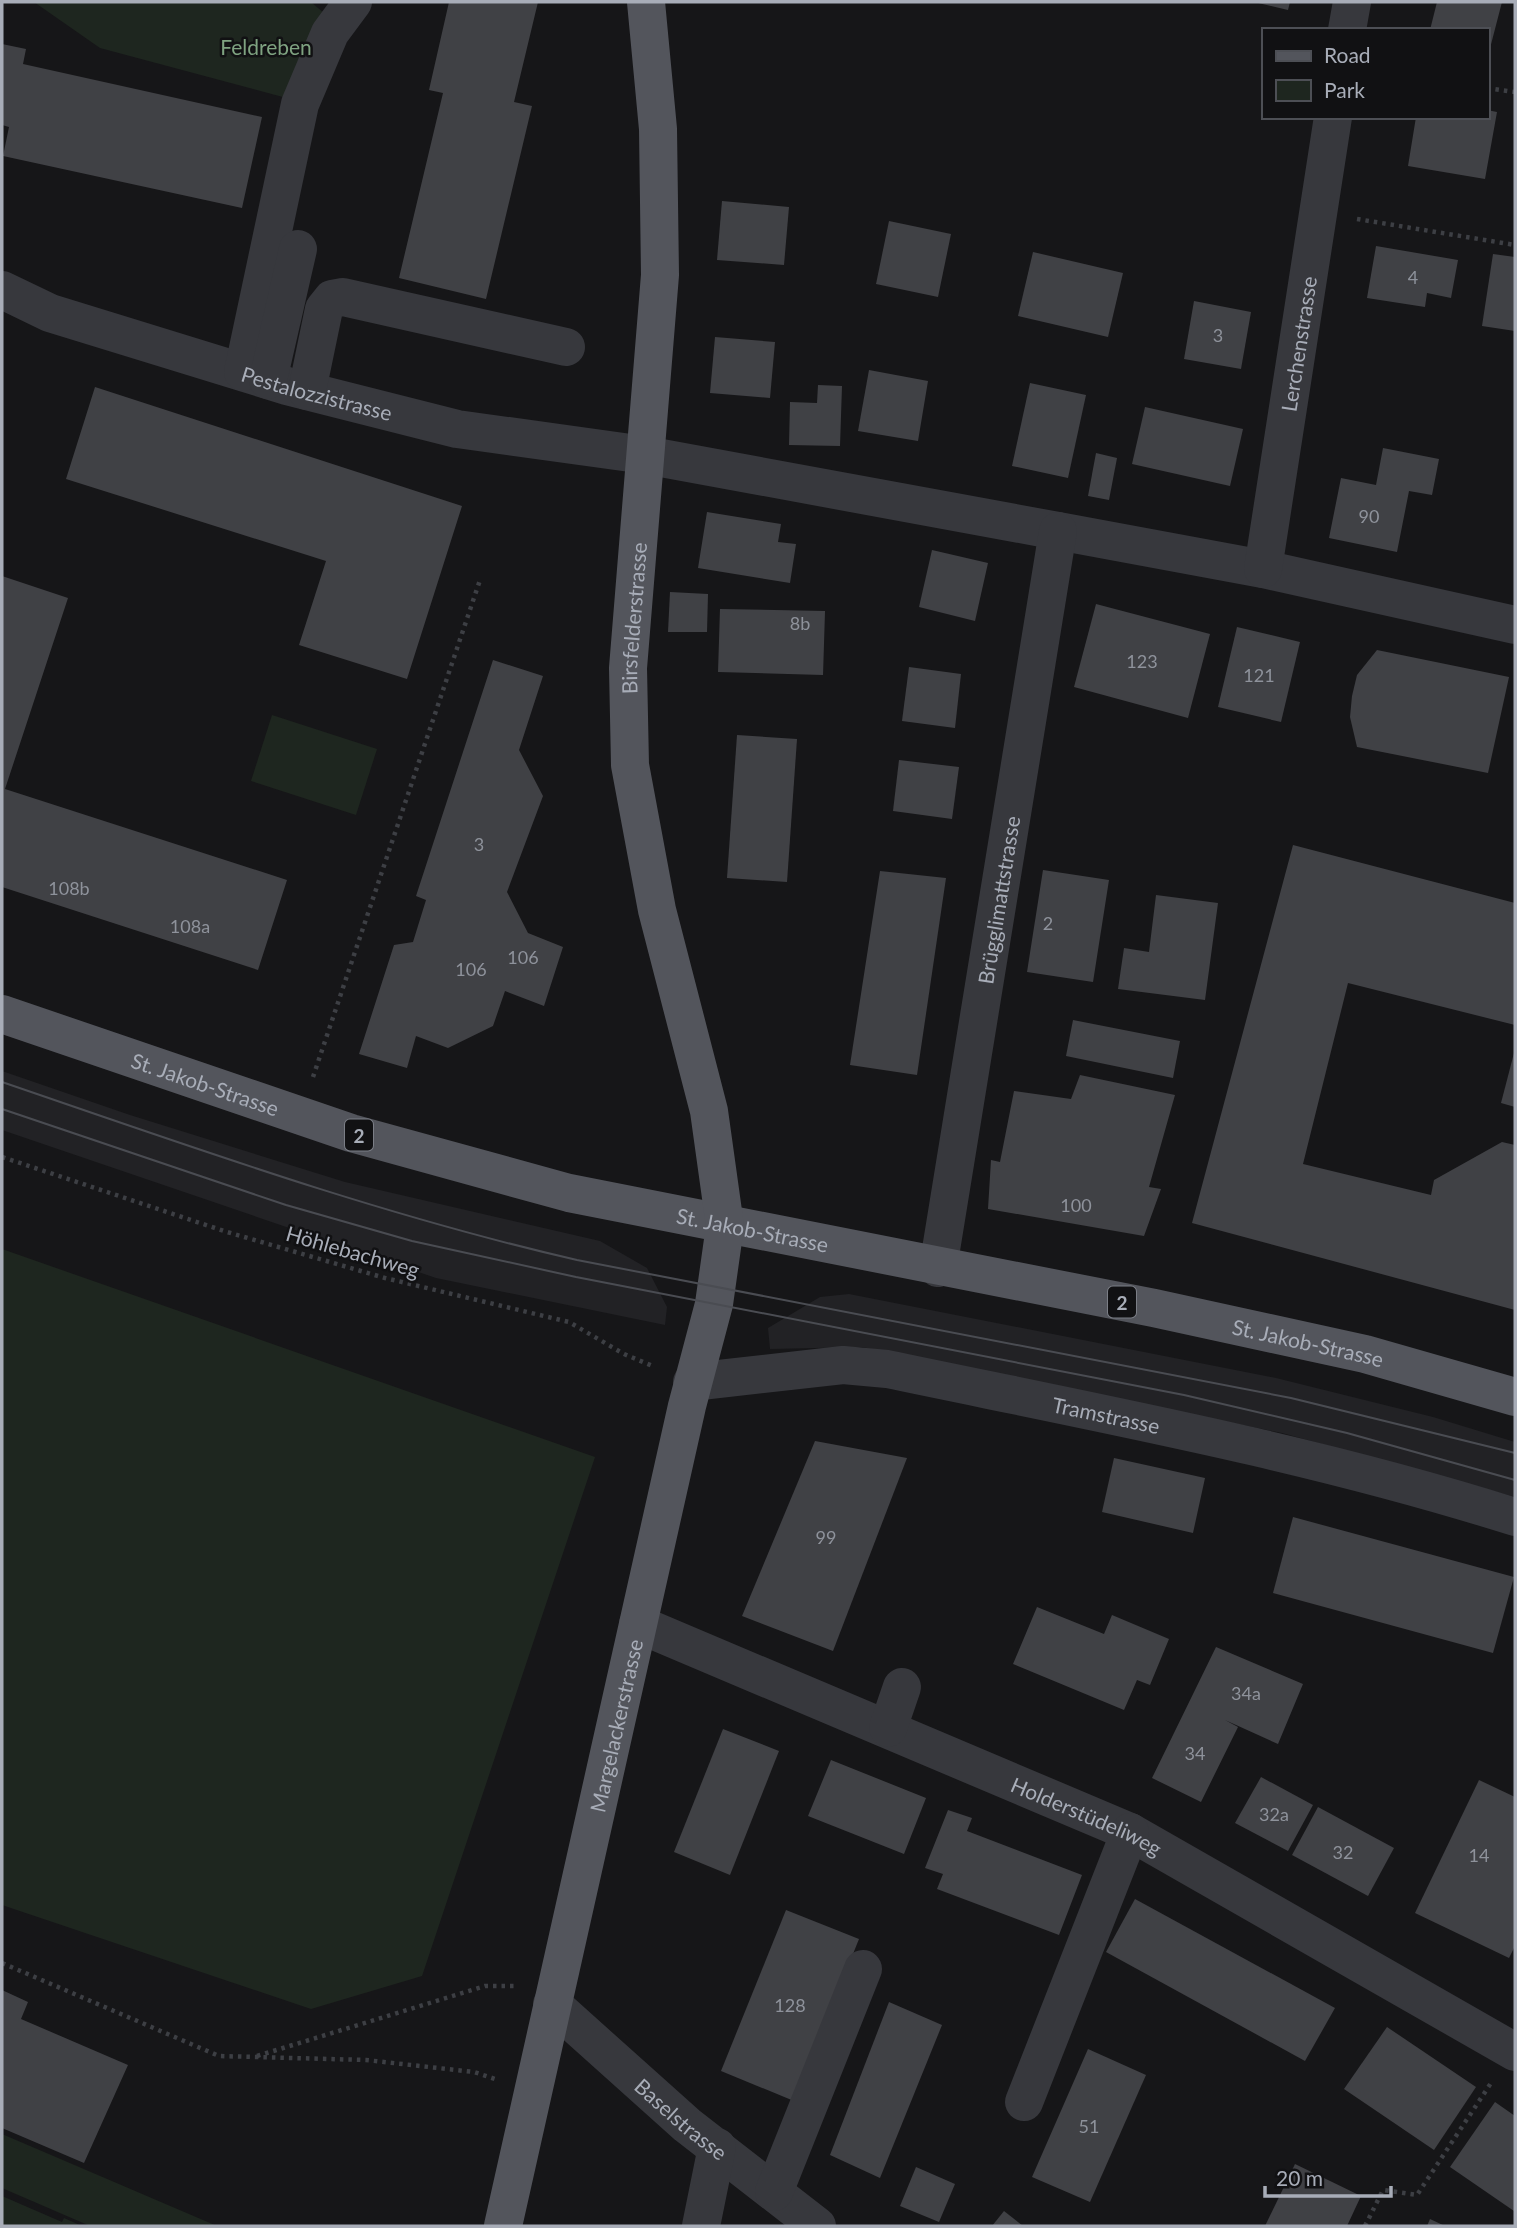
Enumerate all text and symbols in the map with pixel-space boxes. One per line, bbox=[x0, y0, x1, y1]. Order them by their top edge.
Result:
legend bbox=[1262, 28, 1489, 119]
park label: Feldreben bbox=[220, 34, 312, 59]
text: Road bbox=[1324, 42, 1371, 67]
text: Park bbox=[1324, 77, 1365, 102]
house number: 4 bbox=[1408, 266, 1418, 288]
street label: Lerchenstrasse bbox=[1275, 274, 1321, 413]
house number: 3 bbox=[1213, 324, 1223, 346]
street label: Pestalozzistrasse bbox=[239, 360, 395, 425]
house number: 90 bbox=[1359, 505, 1379, 527]
street label: Birsfelderstrasse bbox=[615, 541, 651, 694]
house number: 8b bbox=[790, 612, 810, 634]
house number: 123 bbox=[1126, 650, 1158, 672]
house number: 121 bbox=[1243, 664, 1275, 686]
street label: Brügglimattstrasse bbox=[972, 814, 1024, 986]
house number: 3 bbox=[474, 833, 484, 855]
house number: 108b bbox=[48, 877, 90, 899]
house number: 2 bbox=[1043, 912, 1053, 934]
house number: 108a bbox=[170, 915, 210, 937]
house number: 106 bbox=[507, 946, 539, 968]
house number: 106 bbox=[455, 958, 487, 980]
street label: St. Jakob-Strasse bbox=[128, 1047, 283, 1120]
road number: 2 bbox=[345, 1120, 373, 1150]
house number: 100 bbox=[1060, 1194, 1092, 1216]
street label: St. Jakob-Strasse bbox=[675, 1202, 831, 1256]
street label: Höhlebachweg bbox=[283, 1220, 423, 1282]
road number: 2 bbox=[1108, 1286, 1136, 1318]
street label: St. Jakob-Strasse bbox=[1230, 1313, 1387, 1371]
street label: Tramstrasse bbox=[1050, 1391, 1162, 1438]
house number: 99 bbox=[816, 1526, 836, 1548]
street label: Margelackerstrasse bbox=[584, 1636, 647, 1814]
house number: 34a bbox=[1231, 1682, 1261, 1704]
house number: 34 bbox=[1185, 1742, 1205, 1764]
street label: Holderstüdeliweg bbox=[1008, 1771, 1167, 1860]
house number: 32a bbox=[1259, 1803, 1289, 1825]
house number: 32 bbox=[1333, 1841, 1353, 1863]
house number: 14 bbox=[1469, 1844, 1489, 1866]
house number: 128 bbox=[774, 1994, 806, 2016]
street label: Baselstrasse bbox=[630, 2073, 733, 2164]
house number: 51 bbox=[1079, 2115, 1099, 2137]
scale bar bbox=[1265, 2154, 1391, 2198]
text: 20 m bbox=[1276, 2165, 1323, 2190]

